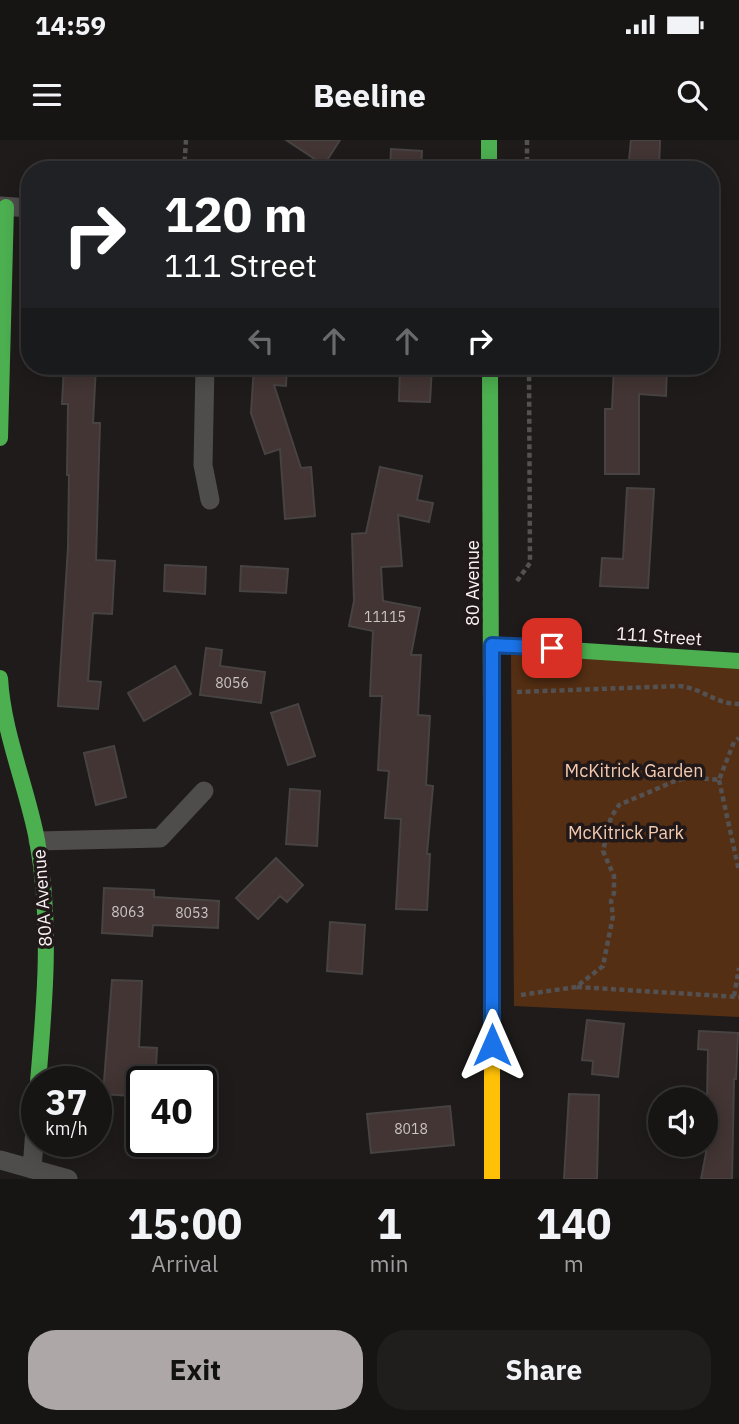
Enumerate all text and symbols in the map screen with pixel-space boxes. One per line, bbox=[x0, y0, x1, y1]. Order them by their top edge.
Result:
text: 14:59 bbox=[35, 8, 106, 42]
text: Beeline bbox=[313, 74, 426, 116]
icon: menu bbox=[28, 76, 66, 114]
icon: search bbox=[673, 76, 711, 114]
text: 120 m bbox=[164, 182, 308, 245]
icon: right bbox=[49, 189, 140, 280]
text: 111 Street bbox=[164, 244, 317, 286]
icon: left bbox=[242, 322, 280, 360]
icon: ahead bbox=[315, 322, 353, 360]
icon: ahead bbox=[388, 322, 426, 360]
icon: right bbox=[461, 322, 499, 360]
street label: 80 Avenue bbox=[461, 540, 484, 626]
house number: 11115 bbox=[364, 608, 406, 626]
pin bbox=[522, 618, 582, 678]
street label: 111 Street bbox=[615, 622, 703, 650]
icon: arrive bbox=[533, 629, 571, 667]
house number: 8056 bbox=[215, 674, 249, 692]
park label: McKitrick Garden bbox=[565, 759, 703, 782]
park label: McKitrick Park bbox=[568, 821, 685, 844]
street label: 80A Avenue bbox=[27, 848, 57, 947]
house number: 8063 bbox=[111, 903, 145, 921]
house number: 8053 bbox=[175, 904, 209, 922]
position arrow bbox=[455, 1008, 529, 1082]
speed limit sign: 40 bbox=[126, 1066, 217, 1157]
text: 37 bbox=[45, 1079, 88, 1125]
map controls bbox=[648, 1087, 718, 1157]
button: sound bbox=[648, 1087, 718, 1157]
text: km/h bbox=[45, 1117, 88, 1140]
house number: 8018 bbox=[394, 1120, 428, 1138]
text: 15:00 bbox=[127, 1196, 242, 1251]
text: 1 bbox=[376, 1196, 402, 1251]
text: 140 bbox=[536, 1196, 612, 1251]
text: Arrival bbox=[151, 1248, 218, 1278]
text: min bbox=[370, 1248, 408, 1278]
text: m bbox=[564, 1248, 584, 1278]
button: Exit bbox=[28, 1330, 363, 1410]
button: Share bbox=[377, 1330, 711, 1410]

